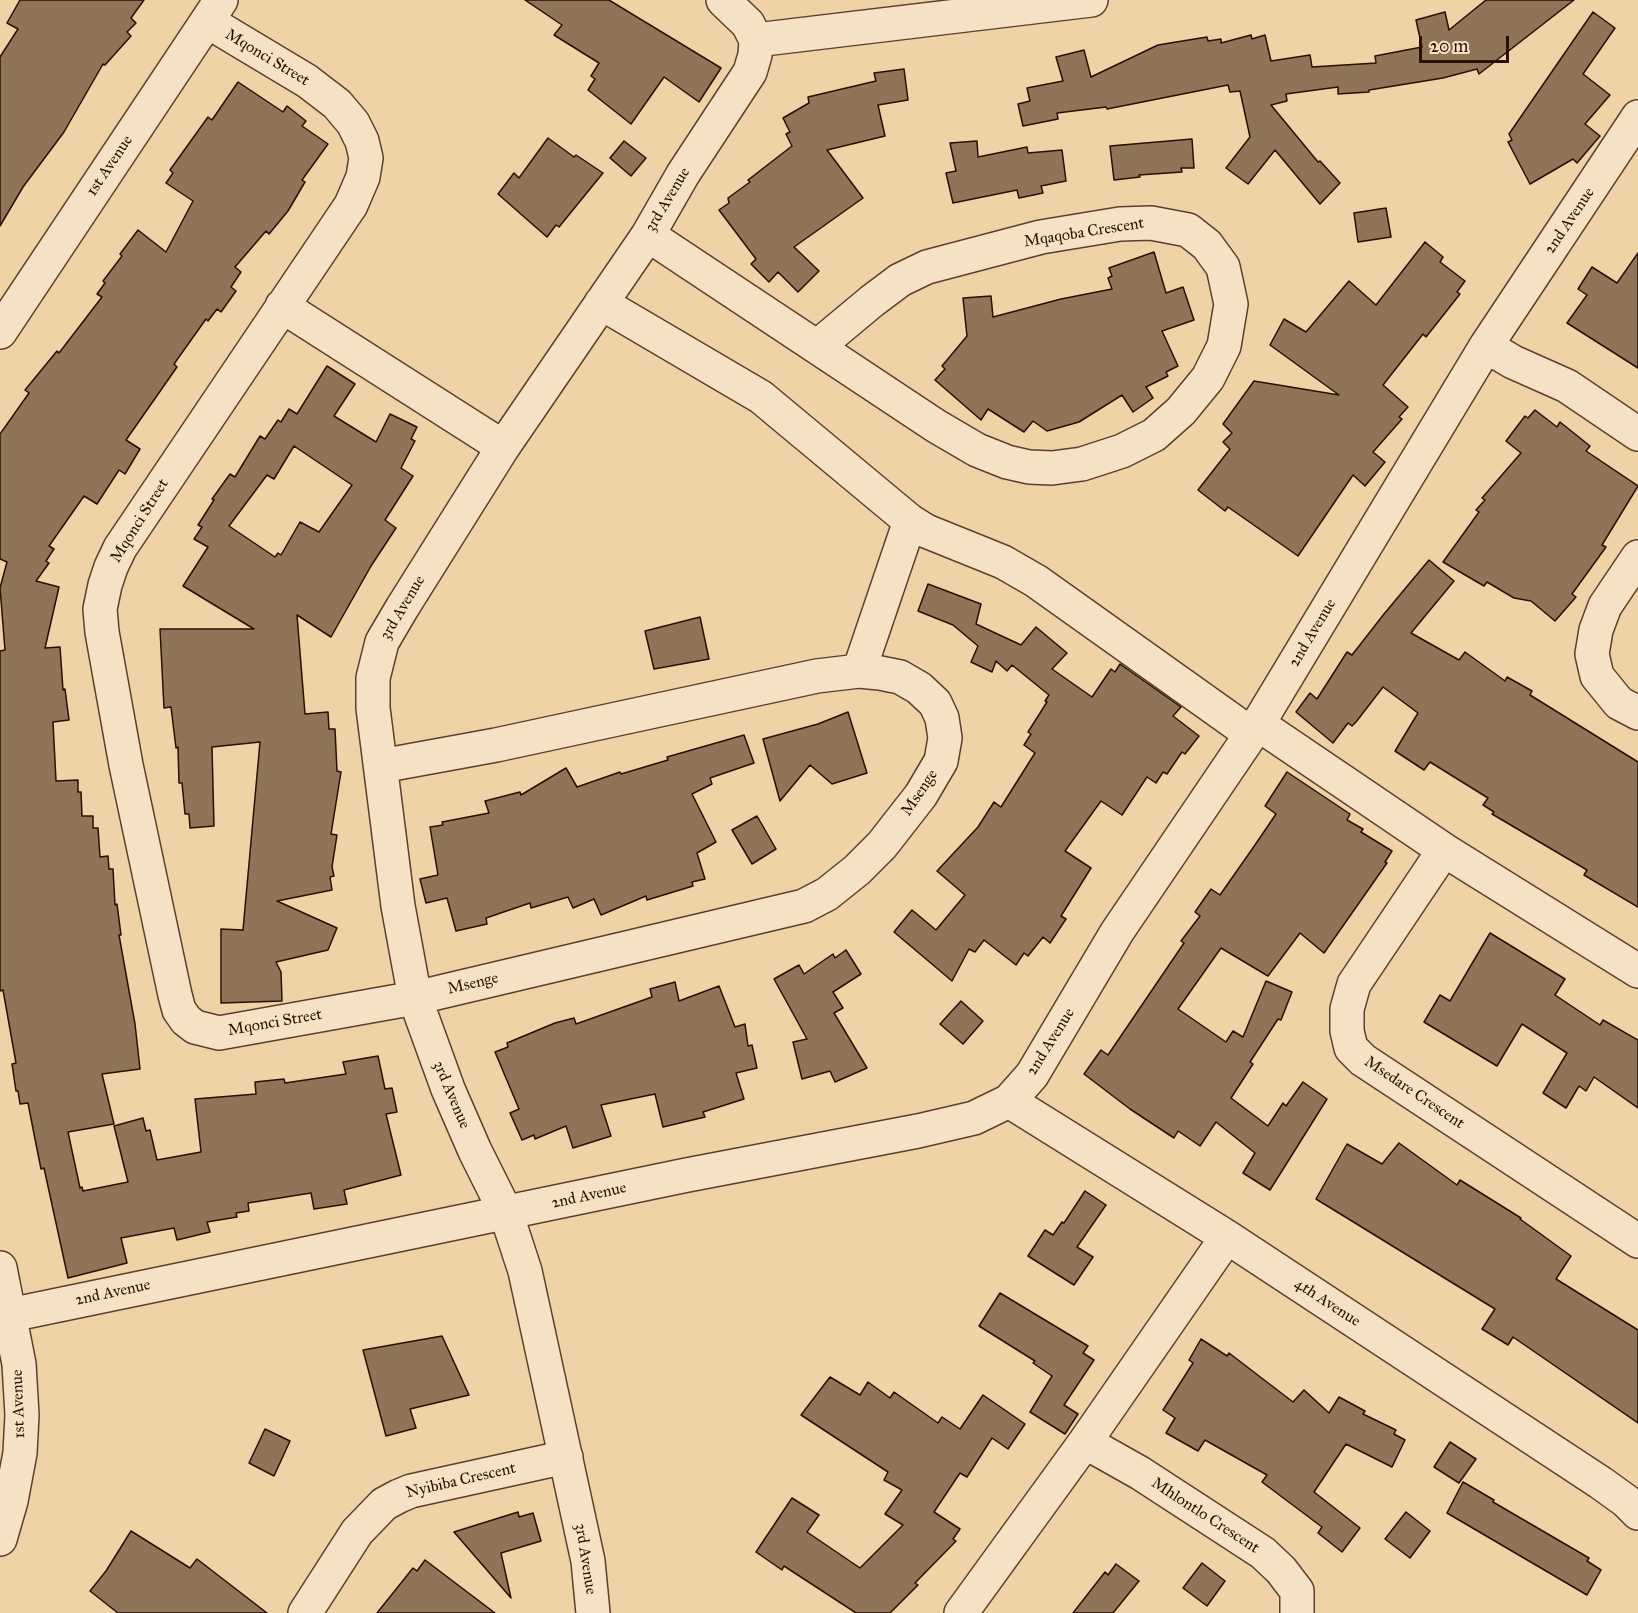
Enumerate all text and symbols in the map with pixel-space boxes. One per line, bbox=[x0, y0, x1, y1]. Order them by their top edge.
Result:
scale bar bbox=[1422, 24, 1512, 62]
street label: Mqonci Street bbox=[221, 25, 313, 91]
text: 20 m bbox=[1430, 35, 1468, 57]
street label: 1st Avenue bbox=[83, 132, 137, 200]
street label: 3rd Avenue bbox=[641, 164, 695, 236]
street label: 2nd Avenue bbox=[1541, 184, 1599, 258]
street label: Mqaqoba Crescent bbox=[1023, 214, 1145, 252]
street label: Mqonci Street bbox=[107, 476, 173, 566]
street label: 3rd Avenue bbox=[376, 572, 430, 644]
street label: 2nd Avenue bbox=[1285, 595, 1341, 671]
street label: Msenge bbox=[898, 766, 942, 820]
street label: Msenge bbox=[446, 969, 500, 999]
street label: Mqonci Street bbox=[226, 1005, 324, 1041]
street label: 2nd Avenue bbox=[1023, 1005, 1079, 1079]
street label: Msedare Crescent bbox=[1360, 1052, 1468, 1134]
street label: 3rd Avenue bbox=[428, 1058, 474, 1132]
street label: 2nd Avenue bbox=[550, 1179, 628, 1213]
street label: 4th Avenue bbox=[1290, 1275, 1364, 1331]
street label: 2nd Avenue bbox=[74, 1276, 152, 1310]
street label: 1st Avenue bbox=[8, 1369, 30, 1439]
street label: Nyibiba Crescent bbox=[404, 1459, 518, 1503]
street label: Mhlontlo Crescent bbox=[1147, 1474, 1263, 1558]
street label: 3rd Avenue bbox=[570, 1522, 600, 1596]

